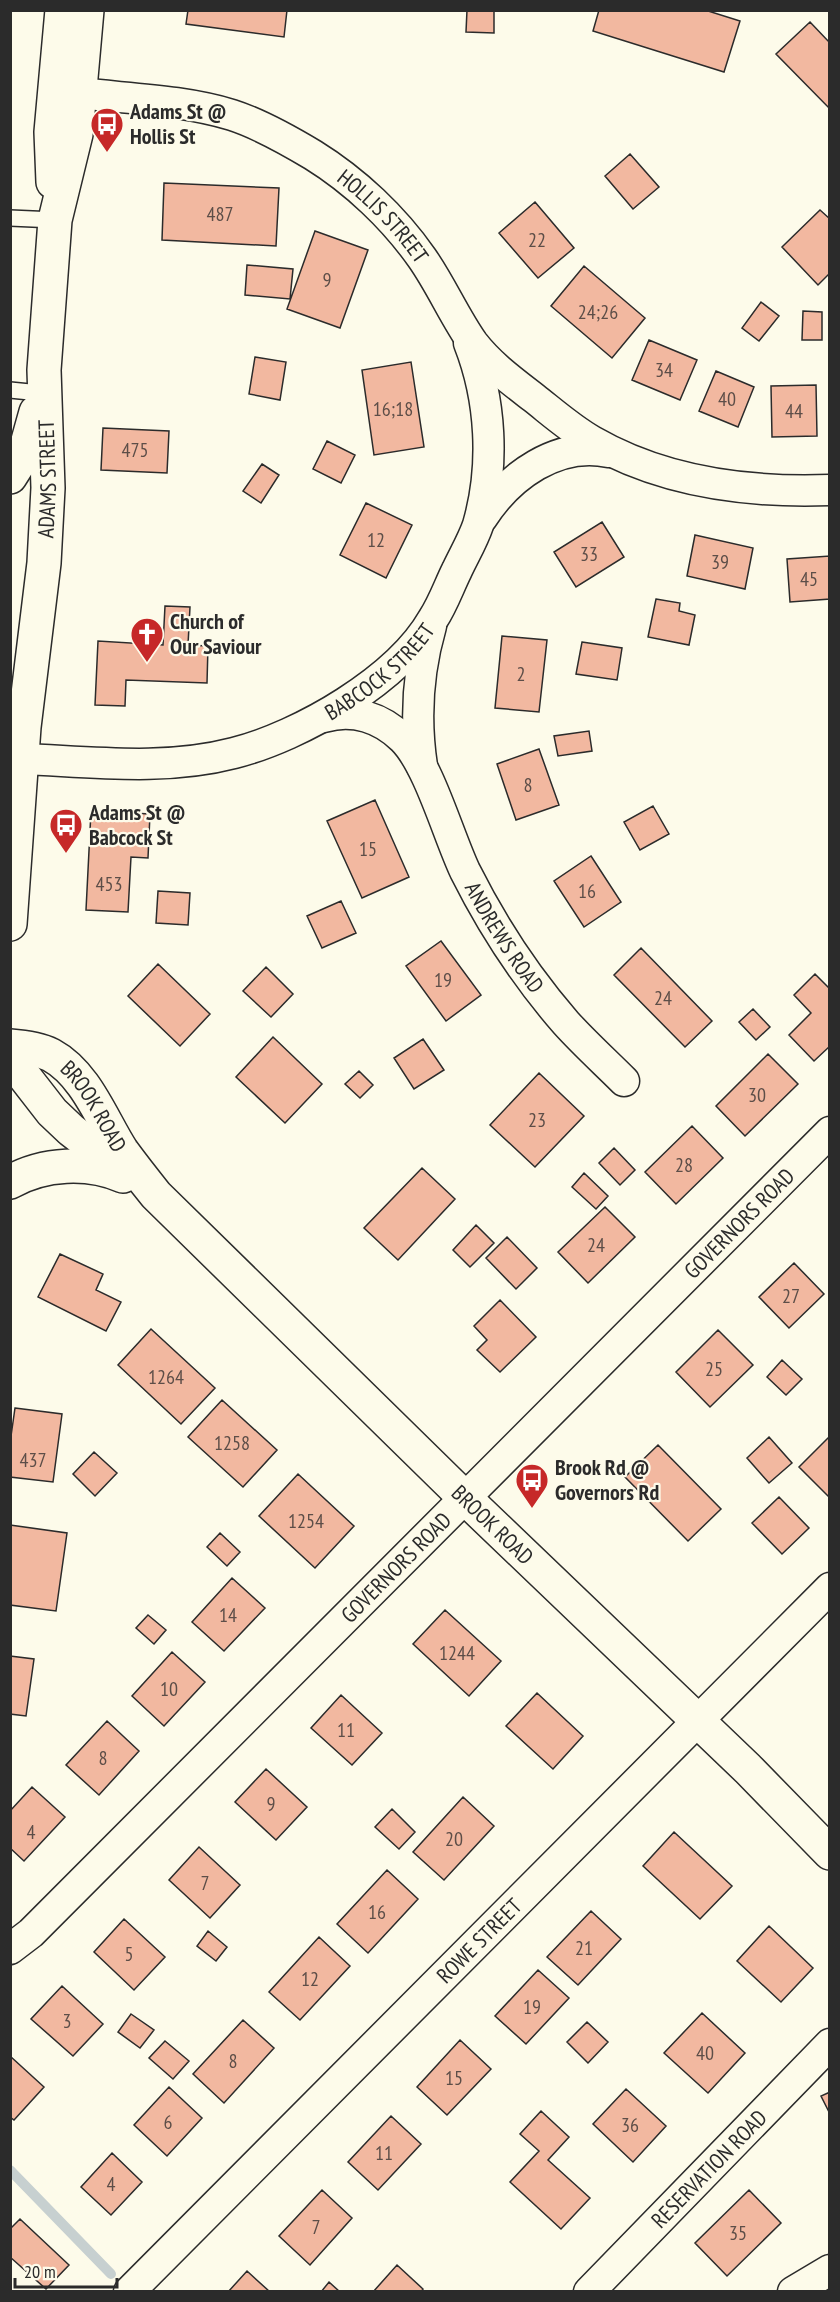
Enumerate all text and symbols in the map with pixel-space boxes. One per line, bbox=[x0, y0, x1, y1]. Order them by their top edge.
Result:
place label: Adams St @ Hollis St bbox=[129, 97, 227, 150]
bus stop icon: Adams St @ Hollis St bbox=[89, 106, 125, 153]
street label: HOLLIS STREET bbox=[332, 163, 435, 268]
house number: 487 bbox=[207, 201, 234, 227]
house number: 22 bbox=[528, 227, 546, 253]
house number: 9 bbox=[323, 267, 332, 293]
house number: 24;26 bbox=[578, 299, 618, 325]
house number: 34 bbox=[655, 357, 673, 383]
house number: 40 bbox=[718, 386, 736, 412]
house number: 16;18 bbox=[373, 396, 413, 422]
house number: 44 bbox=[785, 398, 803, 424]
street label: ADAMS STREET bbox=[31, 419, 62, 539]
house number: 475 bbox=[122, 437, 149, 463]
house number: 12 bbox=[367, 527, 385, 553]
house number: 33 bbox=[580, 541, 598, 567]
house number: 39 bbox=[711, 549, 729, 575]
house number: 45 bbox=[800, 566, 818, 592]
place label: Church of Our Saviour bbox=[170, 607, 262, 660]
church icon: Church of Our Saviour bbox=[129, 616, 165, 663]
street label: BABCOCK STREET bbox=[319, 617, 441, 726]
house number: 2 bbox=[517, 661, 526, 687]
house number: 8 bbox=[524, 772, 533, 798]
place label: Adams St @ Babcock St bbox=[88, 798, 186, 851]
bus stop icon: Adams St @ Babcock St bbox=[48, 807, 84, 854]
house number: 15 bbox=[359, 836, 377, 862]
house number: 453 bbox=[96, 871, 123, 897]
street label: ANDREWS ROAD bbox=[459, 877, 550, 998]
house number: 16 bbox=[578, 878, 596, 904]
house number: 19 bbox=[434, 967, 452, 993]
house number: 24 bbox=[654, 985, 672, 1011]
street label: BROOK ROAD bbox=[55, 1054, 133, 1157]
house number: 30 bbox=[748, 1082, 766, 1108]
house number: 23 bbox=[528, 1107, 546, 1133]
house number: 28 bbox=[675, 1152, 693, 1178]
street label: GOVERNORS ROAD bbox=[678, 1162, 800, 1284]
house number: 24 bbox=[587, 1232, 605, 1258]
house number: 27 bbox=[782, 1283, 800, 1309]
house number: 25 bbox=[705, 1356, 723, 1382]
house number: 1264 bbox=[148, 1364, 184, 1390]
house number: 1258 bbox=[214, 1430, 250, 1456]
house number: 437 bbox=[20, 1447, 47, 1473]
place label: Brook Rd @ Governors Rd bbox=[555, 1453, 660, 1506]
bus stop icon: Brook Rd @ Governors Rd bbox=[514, 1462, 550, 1509]
street label: BROOK ROAD bbox=[446, 1479, 540, 1570]
street label: GOVERNORS ROAD bbox=[335, 1506, 457, 1628]
house number: 1254 bbox=[288, 1508, 324, 1534]
house number: 14 bbox=[219, 1602, 237, 1628]
house number: 1244 bbox=[439, 1640, 475, 1666]
house number: 10 bbox=[160, 1676, 178, 1702]
house number: 11 bbox=[337, 1717, 355, 1743]
house number: 8 bbox=[99, 1745, 108, 1771]
house number: 9 bbox=[267, 1791, 276, 1817]
house number: 4 bbox=[27, 1819, 36, 1845]
house number: 20 bbox=[445, 1826, 463, 1852]
house number: 7 bbox=[201, 1870, 210, 1896]
street label: ROWE STREET bbox=[431, 1892, 528, 1989]
house number: 16 bbox=[368, 1899, 386, 1925]
house number: 21 bbox=[575, 1935, 593, 1961]
house number: 5 bbox=[125, 1941, 134, 1967]
house number: 12 bbox=[301, 1966, 319, 1992]
house number: 19 bbox=[523, 1994, 541, 2020]
house number: 3 bbox=[63, 2008, 72, 2034]
house number: 40 bbox=[696, 2040, 714, 2066]
house number: 8 bbox=[229, 2048, 238, 2074]
house number: 15 bbox=[445, 2065, 463, 2091]
street label: RESERVATION ROAD bbox=[645, 2104, 773, 2234]
house number: 6 bbox=[164, 2109, 173, 2135]
house number: 36 bbox=[621, 2112, 639, 2138]
house number: 11 bbox=[375, 2140, 393, 2166]
house number: 4 bbox=[107, 2171, 116, 2197]
house number: 7 bbox=[312, 2214, 321, 2240]
house number: 35 bbox=[729, 2220, 747, 2246]
scale bar bbox=[15, 2251, 117, 2289]
text: 20 m bbox=[24, 2260, 56, 2283]

